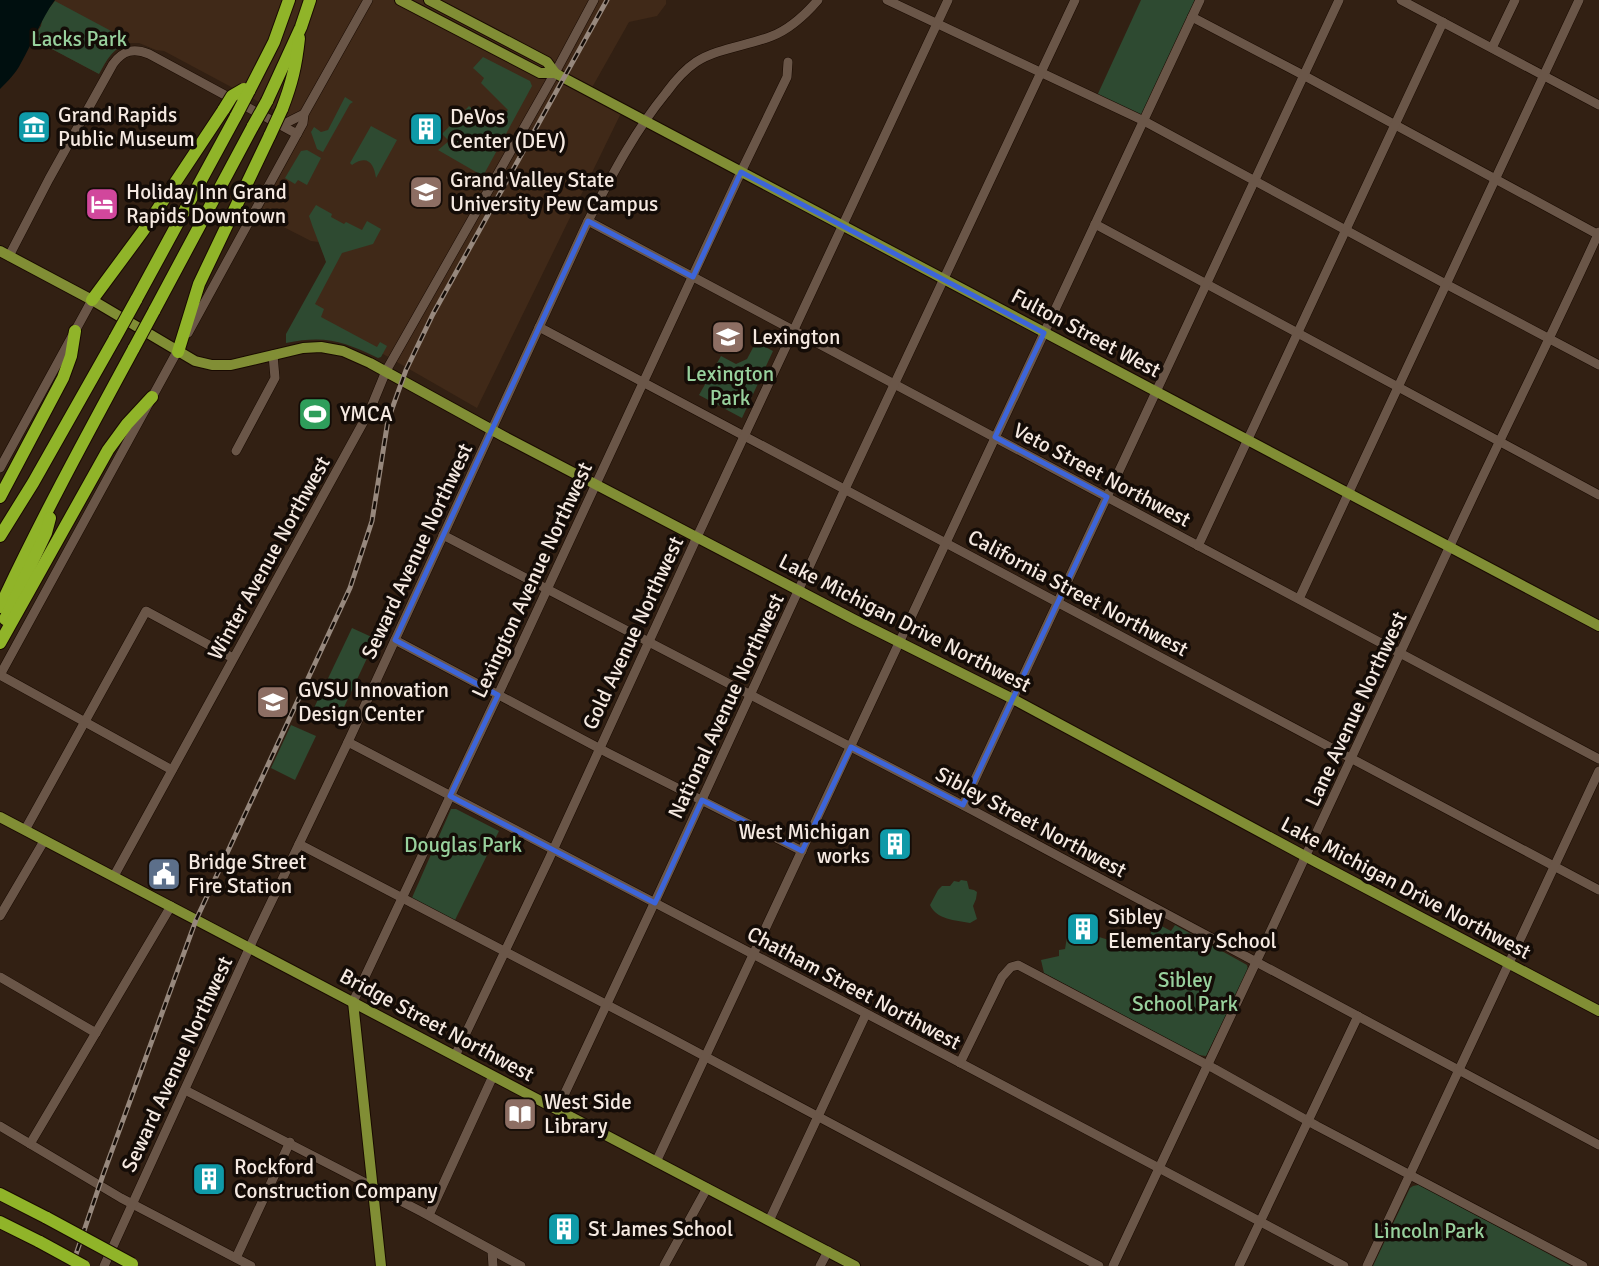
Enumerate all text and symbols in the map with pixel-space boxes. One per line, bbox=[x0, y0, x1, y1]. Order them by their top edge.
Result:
park label: Lacks Park bbox=[31, 26, 127, 52]
place label: Grand Rapids Public Museum bbox=[58, 102, 195, 152]
place label: DeVos Center (DEV) bbox=[450, 104, 566, 154]
museum icon: Grand Rapids Public Museum bbox=[15, 108, 53, 146]
building icon: DeVos Center (DEV) bbox=[407, 110, 445, 148]
place label: Grand Valley State University Pew Campus bbox=[450, 167, 658, 217]
school or university icon: Grand Valley State University Pew Campus bbox=[407, 173, 445, 211]
place label: Holiday Inn Grand Rapids Downtown bbox=[126, 179, 287, 229]
hotel icon: Holiday Inn Grand Rapids Downtown bbox=[83, 185, 121, 223]
street label: Fulton Street West bbox=[1007, 283, 1165, 383]
school or university icon: Lexington bbox=[709, 318, 747, 356]
place label: Lexington bbox=[752, 324, 840, 350]
park label: Lexington Park bbox=[686, 361, 774, 411]
sports icon: YMCA bbox=[296, 395, 334, 433]
place label: YMCA bbox=[340, 401, 393, 427]
street label: Veto Street Northwest bbox=[1009, 417, 1195, 533]
street label: Seward Avenue Northwest bbox=[356, 439, 478, 663]
street label: Winter Avenue Northwest bbox=[202, 452, 336, 664]
street label: Lexington Avenue Northwest bbox=[466, 458, 598, 702]
street label: California Street Northwest bbox=[963, 524, 1193, 662]
street label: Gold Avenue Northwest bbox=[577, 532, 689, 734]
street label: Lake Michigan Drive Northwest bbox=[775, 548, 1035, 698]
street label: National Avenue Northwest bbox=[662, 589, 790, 823]
street label: Lane Avenue Northwest bbox=[1299, 607, 1413, 811]
place label: GVSU Innovation Design Center bbox=[298, 677, 449, 727]
school or university icon: GVSU Innovation Design Center bbox=[254, 683, 292, 721]
street label: Sibley Street Northwest bbox=[931, 761, 1131, 883]
street label: Lake Michigan Drive Northwest bbox=[1277, 811, 1535, 965]
place label: West Michigan works bbox=[738, 819, 870, 869]
building icon: West Michigan works bbox=[876, 825, 914, 863]
park label: Douglas Park bbox=[404, 832, 523, 858]
place label: Bridge Street Fire Station bbox=[188, 849, 306, 899]
public building icon: Bridge Street Fire Station bbox=[145, 855, 183, 893]
place label: Sibley Elementary School bbox=[1108, 904, 1277, 954]
building icon: Sibley Elementary School bbox=[1064, 910, 1102, 948]
street label: Chatham Street Northwest bbox=[743, 921, 965, 1055]
street label: Seward Avenue Northwest bbox=[116, 952, 238, 1176]
street label: Bridge Street Northwest bbox=[335, 963, 539, 1087]
park label: Sibley School Park bbox=[1132, 967, 1238, 1017]
place label: West Side Library bbox=[544, 1089, 632, 1139]
library icon: West Side Library bbox=[501, 1095, 539, 1133]
place label: Rockford Construction Company bbox=[234, 1154, 438, 1204]
building icon: Rockford Construction Company bbox=[190, 1160, 228, 1198]
building icon: St James School bbox=[545, 1210, 583, 1248]
place label: St James School bbox=[588, 1216, 733, 1242]
park label: Lincoln Park bbox=[1373, 1218, 1485, 1244]

